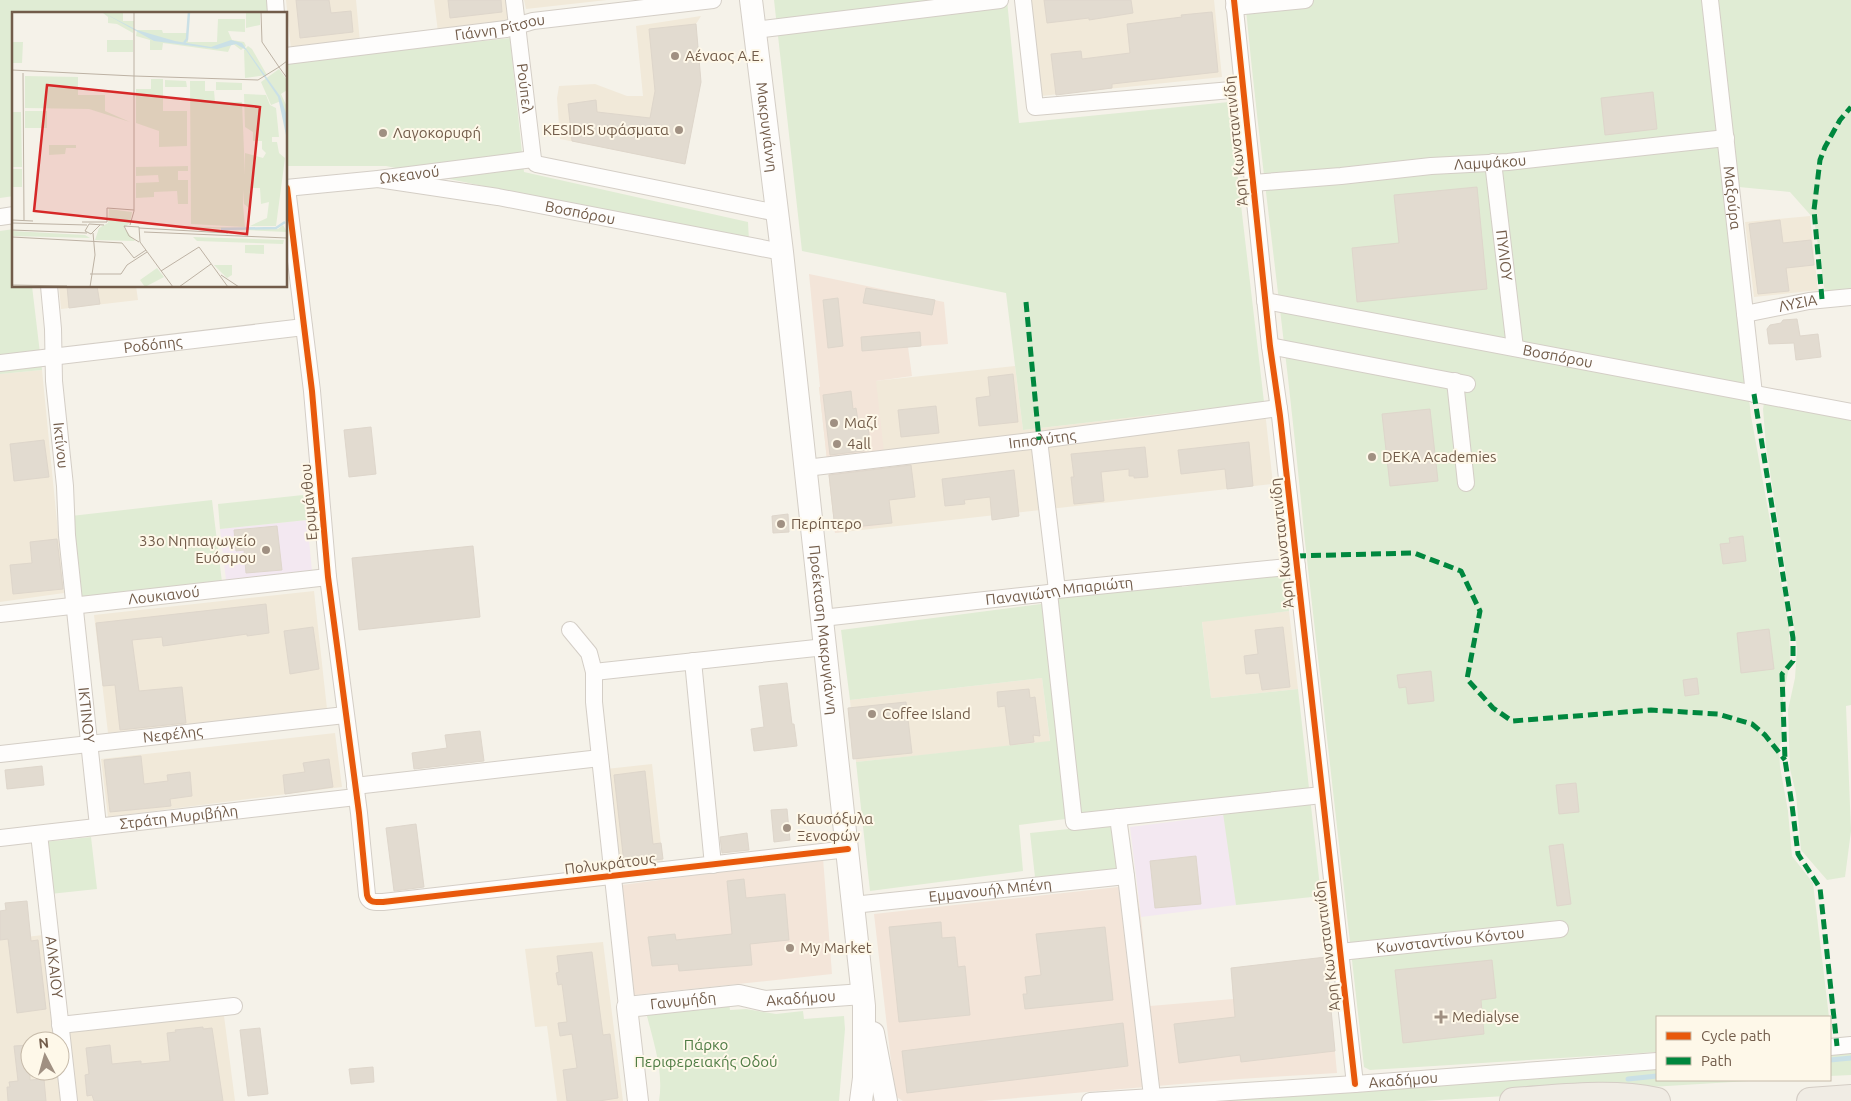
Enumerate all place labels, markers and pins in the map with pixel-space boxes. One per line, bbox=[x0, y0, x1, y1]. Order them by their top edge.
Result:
place label: Αέναος Α.Ε. bbox=[685, 47, 764, 64]
marker: Αέναος Α.Ε. bbox=[669, 50, 681, 62]
place label: KESIDIS υφάσματα bbox=[543, 121, 669, 138]
place label: Λαγοκορυφή bbox=[393, 124, 481, 141]
marker: KESIDIS υφάσματα bbox=[673, 124, 685, 136]
marker: Λαγοκορυφή bbox=[377, 127, 389, 139]
place label: Μαζί bbox=[844, 414, 877, 431]
marker: Μαζί bbox=[828, 417, 840, 429]
place label: 4all bbox=[847, 435, 871, 452]
marker: 4all bbox=[831, 438, 843, 450]
place label: DEKA Academies bbox=[1382, 448, 1497, 465]
marker: DEKA Academies bbox=[1366, 451, 1378, 463]
place label: Περίπτερο bbox=[791, 515, 862, 532]
marker: Περίπτερο bbox=[775, 518, 787, 530]
place label: 33ο Νηπιαγωγείο Ευόσμου bbox=[139, 532, 256, 566]
marker: 33ο Νηπιαγωγείο Ευόσμου bbox=[260, 544, 272, 556]
place label: Coffee Island bbox=[882, 705, 971, 722]
marker: Coffee Island bbox=[866, 708, 878, 720]
place label: Καυσόξυλα Ξενοφών bbox=[797, 810, 873, 844]
marker: Καυσόξυλα Ξενοφών bbox=[781, 822, 793, 834]
place label: Μy Μarket bbox=[800, 939, 872, 956]
marker: Μy Μarket bbox=[784, 942, 796, 954]
place label: Medialyse bbox=[1452, 1008, 1519, 1025]
marker: Medialyse bbox=[1434, 1010, 1448, 1024]

